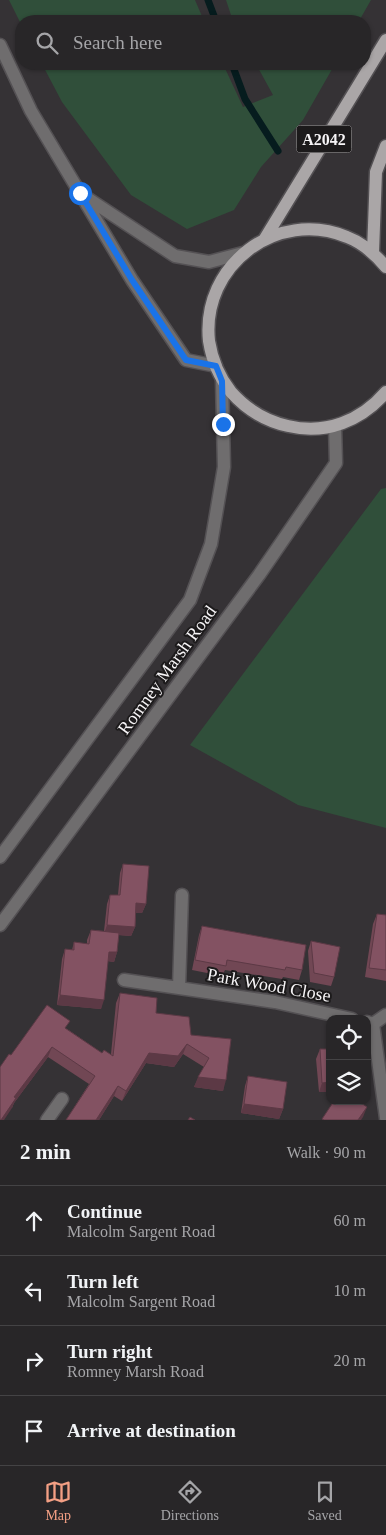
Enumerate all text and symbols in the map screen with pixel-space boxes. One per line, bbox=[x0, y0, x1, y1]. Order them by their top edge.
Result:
search box bbox=[15, 15, 371, 70]
icon: search bbox=[33, 29, 61, 57]
text: Search here bbox=[73, 32, 162, 53]
road number: A2042 bbox=[296, 126, 352, 152]
route start bbox=[69, 182, 92, 205]
route end bbox=[212, 413, 235, 436]
street label: Romney Marsh Road bbox=[114, 602, 220, 738]
street label: Park Wood Close bbox=[206, 964, 332, 1006]
map controls bbox=[326, 1015, 371, 1105]
button: locate bbox=[326, 1015, 371, 1060]
button: layers bbox=[326, 1060, 371, 1105]
text: 2 min bbox=[20, 1140, 71, 1164]
text: Walk · 90 m bbox=[287, 1144, 366, 1161]
text: Continue bbox=[67, 1201, 142, 1222]
icon: ahead bbox=[20, 1207, 48, 1235]
text: 60 m bbox=[334, 1212, 366, 1229]
text: Malcolm Sargent Road bbox=[67, 1223, 215, 1240]
text: Turn left bbox=[67, 1271, 139, 1292]
icon: left bbox=[20, 1277, 48, 1305]
text: 10 m bbox=[334, 1282, 366, 1299]
text: Malcolm Sargent Road bbox=[67, 1293, 215, 1310]
text: Turn right bbox=[67, 1341, 152, 1362]
icon: right bbox=[20, 1347, 48, 1375]
text: 20 m bbox=[334, 1352, 366, 1369]
text: Romney Marsh Road bbox=[67, 1363, 204, 1380]
icon: arrive bbox=[20, 1417, 48, 1445]
text: Arrive at destination bbox=[67, 1420, 236, 1441]
tab: Map bbox=[44, 1478, 72, 1524]
tab: Directions bbox=[161, 1478, 219, 1524]
tab: Saved bbox=[308, 1478, 342, 1524]

